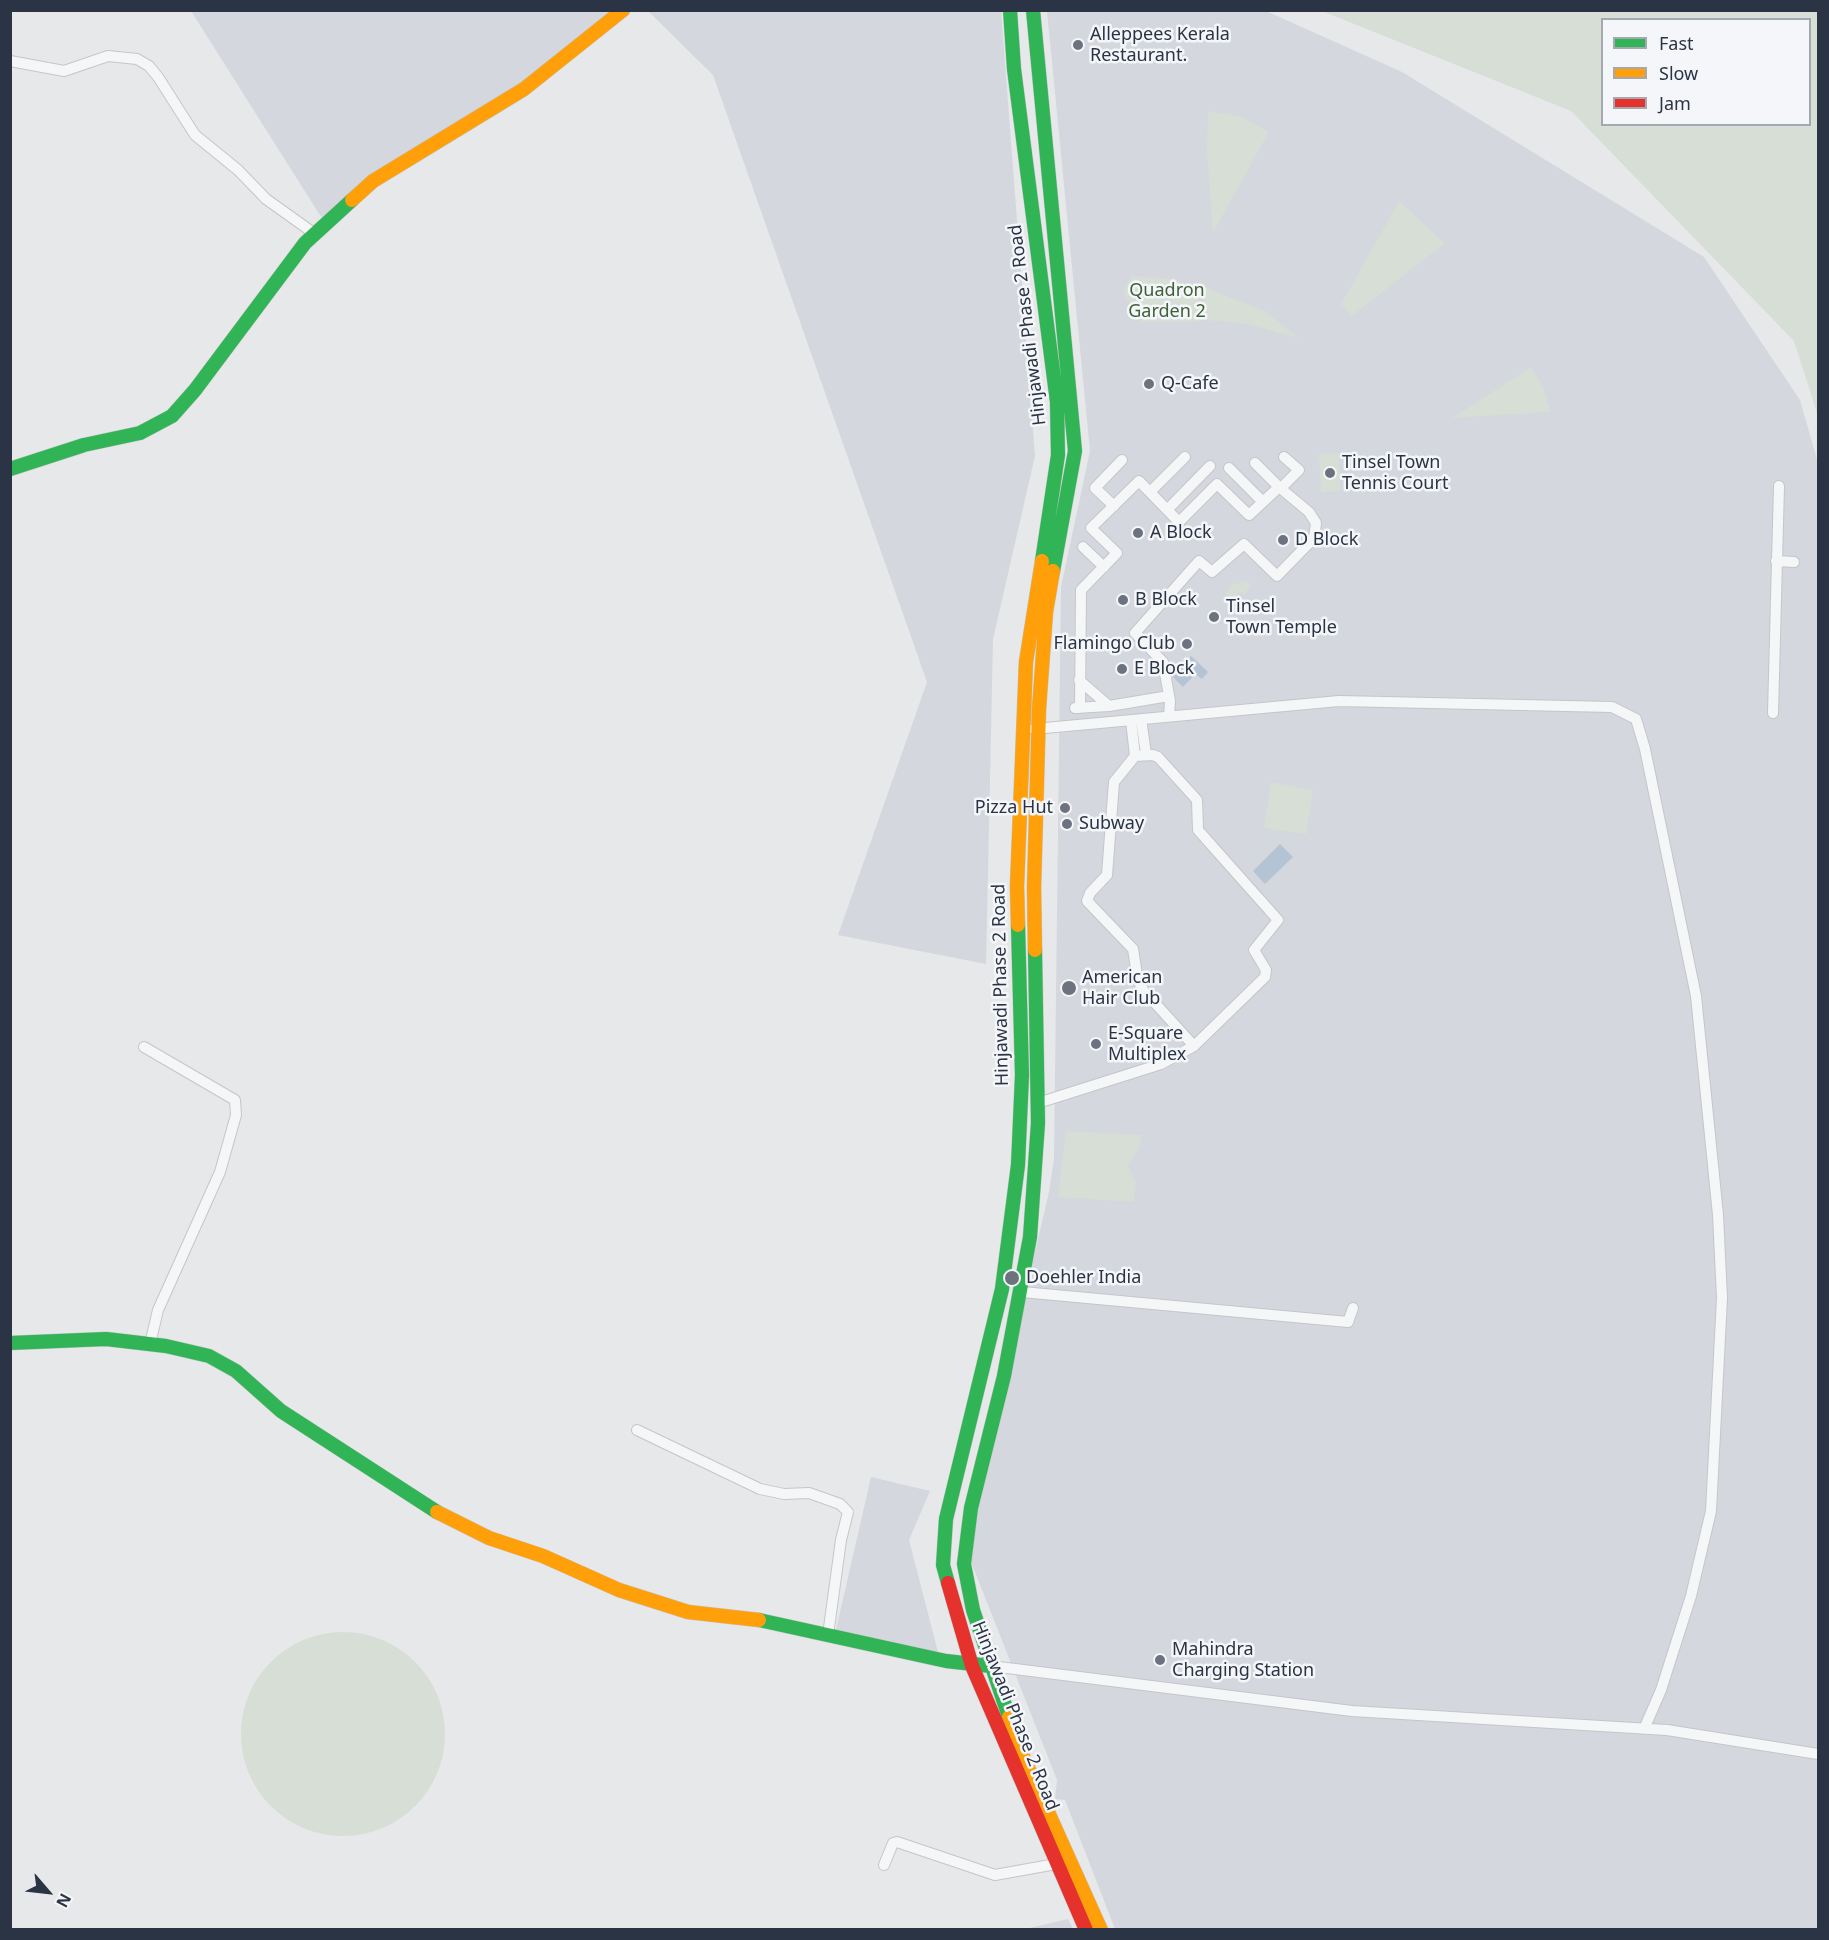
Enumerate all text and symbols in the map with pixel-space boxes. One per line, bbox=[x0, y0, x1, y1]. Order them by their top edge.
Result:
legend bbox=[1601, 18, 1811, 126]
place label: Alleppees Kerala Restaurant. bbox=[1090, 24, 1230, 66]
text: Fast bbox=[1659, 31, 1694, 55]
marker: Alleppees Kerala Restaurant. bbox=[1071, 38, 1085, 52]
text: Slow bbox=[1659, 61, 1698, 85]
text: Jam bbox=[1659, 91, 1691, 115]
street label: Hinjawadi Phase 2 Road bbox=[1005, 223, 1051, 427]
park label: Quadron Garden 2 bbox=[1128, 280, 1206, 322]
place label: Q-Cafe bbox=[1161, 373, 1219, 395]
marker: Q-Cafe bbox=[1142, 377, 1156, 391]
place label: Tinsel Town Tennis Court bbox=[1342, 452, 1448, 494]
marker: Tinsel Town Tennis Court bbox=[1323, 466, 1337, 480]
place label: A Block bbox=[1150, 522, 1212, 544]
marker: A Block bbox=[1131, 526, 1145, 540]
place label: D Block bbox=[1295, 529, 1358, 551]
marker: D Block bbox=[1276, 533, 1290, 547]
place label: B Block bbox=[1135, 589, 1197, 611]
marker: B Block bbox=[1116, 593, 1130, 607]
place label: Tinsel Town Temple bbox=[1226, 596, 1337, 638]
marker: Tinsel Town Temple bbox=[1207, 610, 1221, 624]
place label: Flamingo Club bbox=[1053, 633, 1175, 655]
marker: Flamingo Club bbox=[1180, 637, 1194, 651]
place label: E Block bbox=[1134, 658, 1194, 680]
marker: E Block bbox=[1115, 662, 1129, 676]
place label: Pizza Hut bbox=[975, 797, 1053, 819]
marker: Pizza Hut bbox=[1058, 801, 1072, 815]
place label: Subway bbox=[1079, 813, 1144, 835]
marker: Subway bbox=[1060, 817, 1074, 831]
street label: Hinjawadi Phase 2 Road bbox=[988, 884, 1014, 1086]
place label: American Hair Club bbox=[1082, 967, 1162, 1010]
marker: American Hair Club bbox=[1060, 979, 1078, 997]
place label: E-Square Multiplex bbox=[1108, 1023, 1186, 1066]
marker: E-Square Multiplex bbox=[1089, 1037, 1103, 1051]
place label: Doehler India bbox=[1026, 1267, 1141, 1289]
marker: Doehler India bbox=[1003, 1269, 1021, 1287]
street label: Hinjawadi Phase 2 Road bbox=[967, 1618, 1063, 1814]
place label: Mahindra Charging Station bbox=[1172, 1639, 1314, 1682]
marker: Mahindra Charging Station bbox=[1153, 1653, 1167, 1667]
north arrow bbox=[18, 1862, 78, 1922]
text: N bbox=[51, 1890, 77, 1911]

